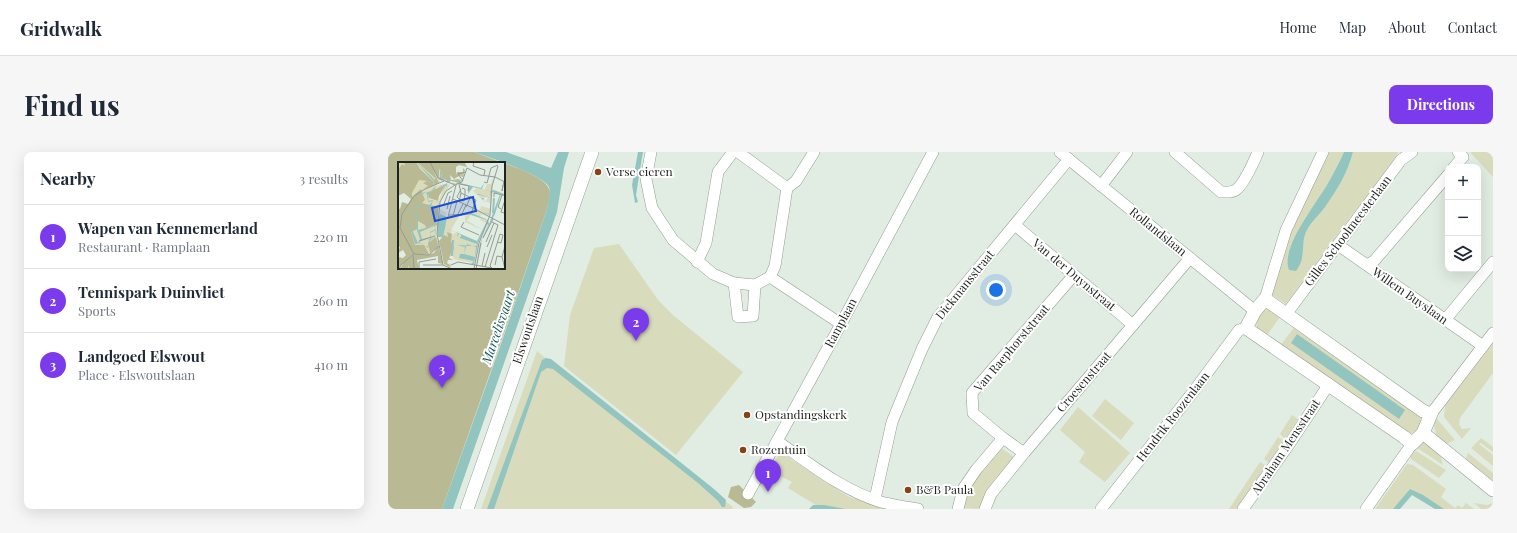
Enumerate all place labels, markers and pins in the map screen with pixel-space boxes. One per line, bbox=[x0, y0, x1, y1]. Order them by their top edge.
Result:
place label: Verse eieren bbox=[605, 163, 673, 179]
marker: Verse eieren bbox=[593, 167, 603, 177]
pin: 2 bbox=[623, 308, 649, 341]
pin: 3 bbox=[429, 355, 455, 388]
place label: Opstandingskerk bbox=[755, 406, 847, 422]
marker: Opstandingskerk bbox=[742, 410, 752, 420]
place label: Rozentuin bbox=[751, 441, 806, 457]
marker: Rozentuin bbox=[738, 445, 748, 455]
pin: 1 bbox=[755, 459, 781, 492]
place label: B&B Paula bbox=[916, 481, 973, 497]
marker: B&B Paula bbox=[903, 485, 913, 495]

